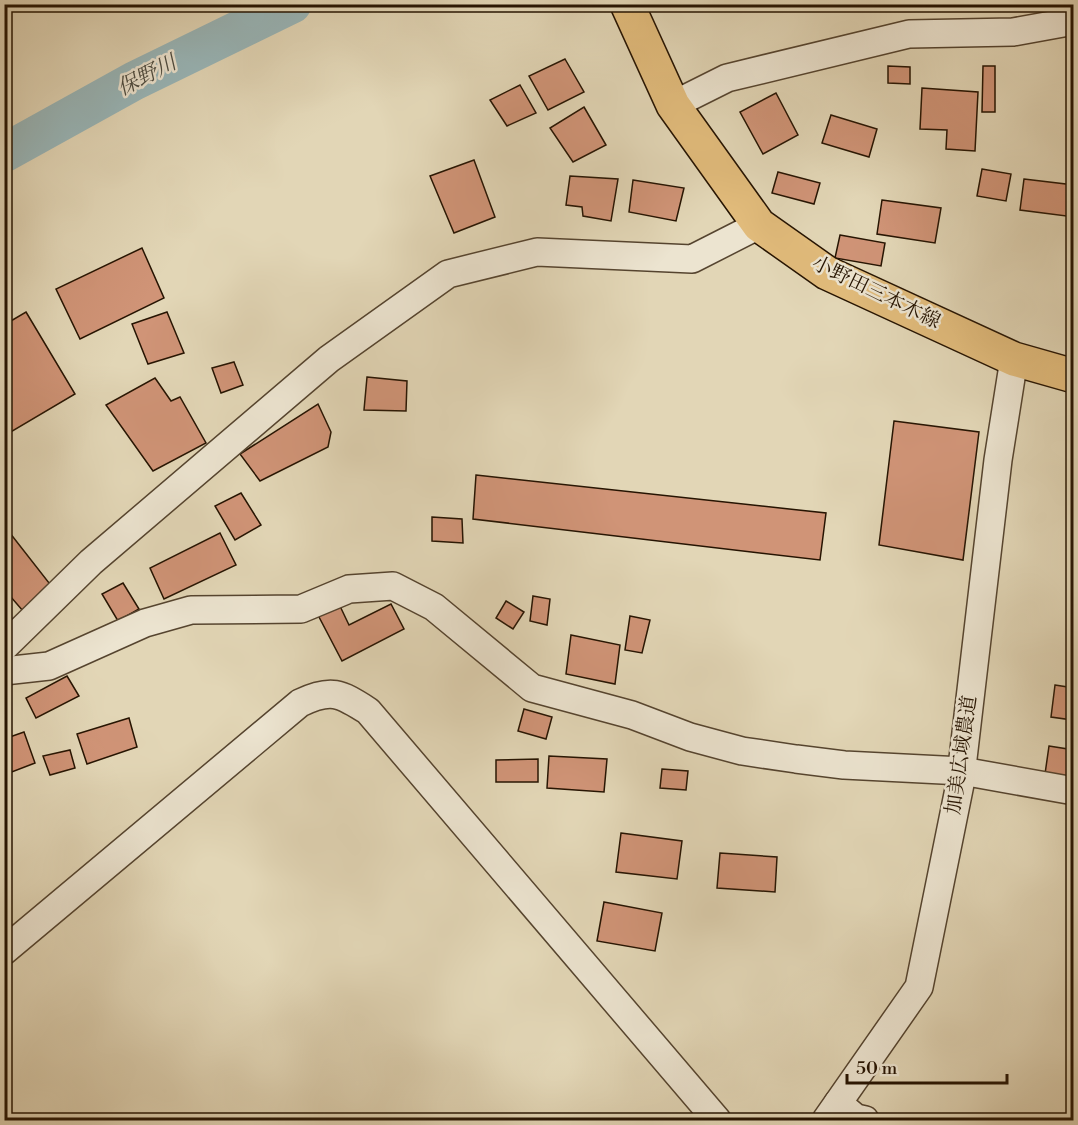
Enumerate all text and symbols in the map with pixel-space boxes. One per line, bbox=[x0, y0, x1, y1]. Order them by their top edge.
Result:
water label: 保野川 bbox=[113, 49, 183, 102]
street label: 小野田三本木線 bbox=[808, 251, 944, 335]
street label: 加美広域農道 bbox=[941, 694, 983, 816]
scale bar bbox=[847, 1047, 1008, 1085]
text: 50 m bbox=[856, 1057, 898, 1080]

